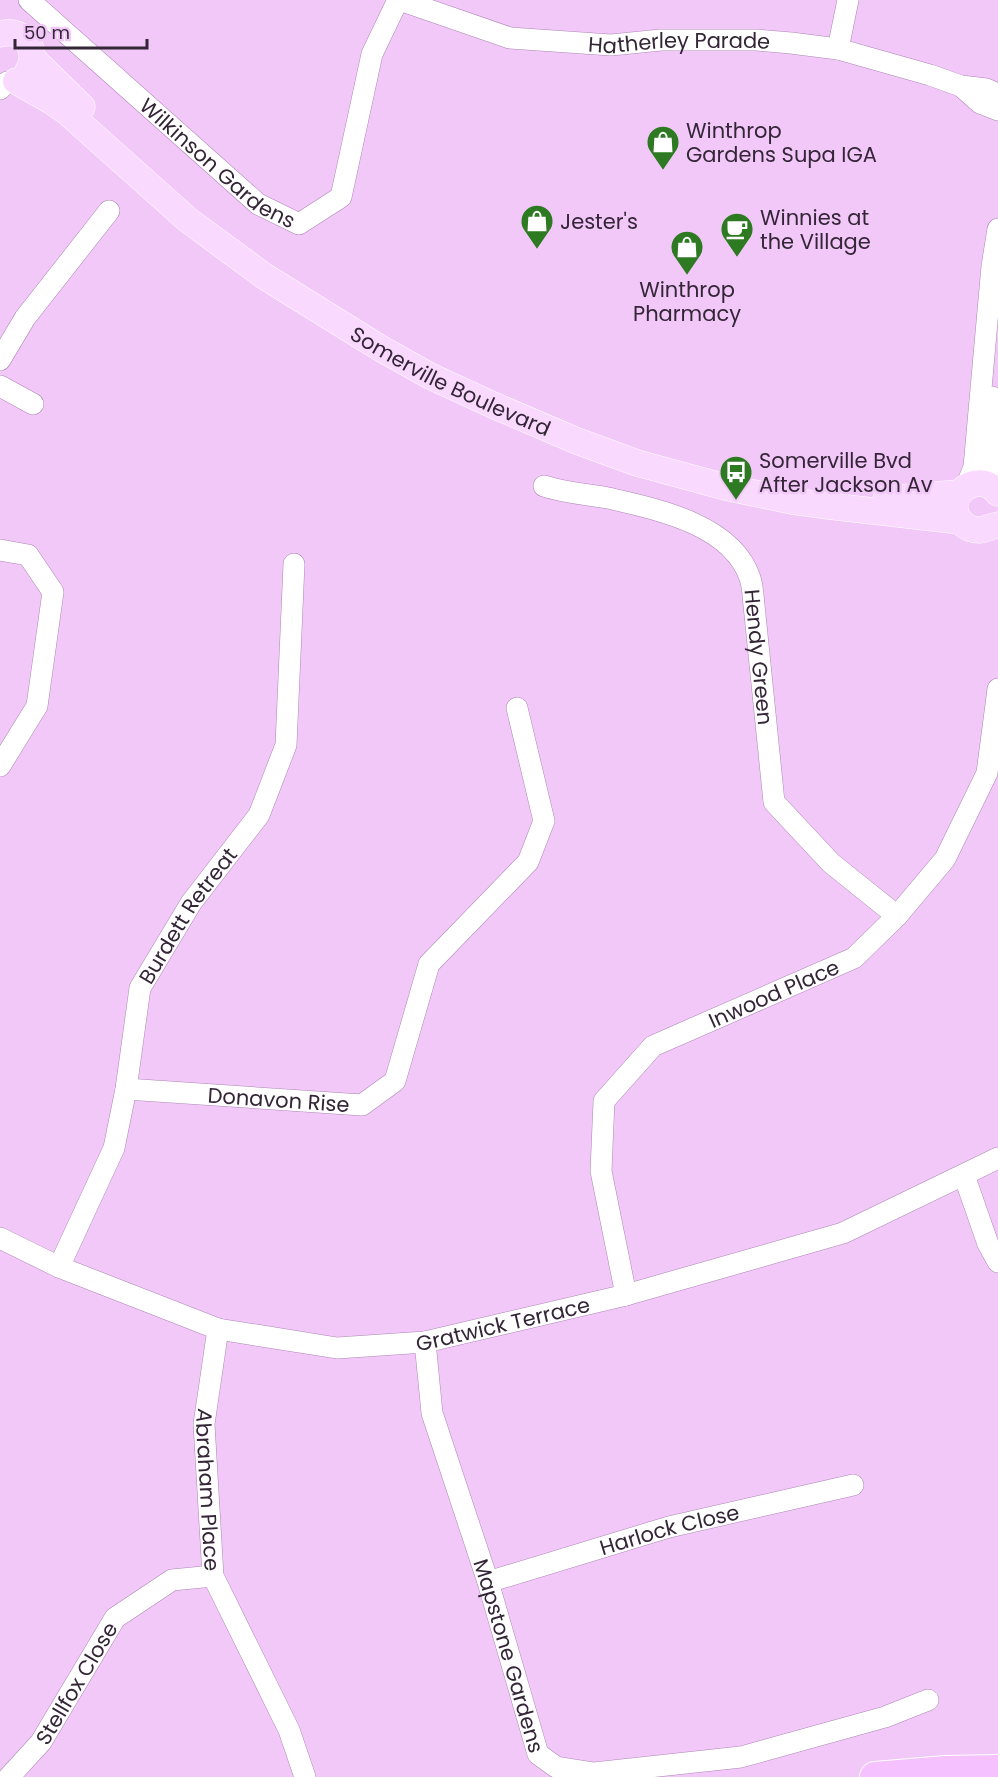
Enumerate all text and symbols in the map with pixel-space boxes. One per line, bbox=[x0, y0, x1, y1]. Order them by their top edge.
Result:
scale bar bbox=[15, 12, 147, 50]
text: 50 m bbox=[24, 20, 70, 45]
street label: Hatherley Parade bbox=[587, 26, 771, 60]
street label: Wilkinson Gardens bbox=[134, 91, 301, 235]
place label: Winthrop Gardens Supa IGA bbox=[686, 116, 877, 169]
shop icon: Winthrop Gardens Supa IGA bbox=[645, 124, 681, 171]
shop icon: Jester's bbox=[519, 203, 555, 250]
place label: Winnies at the Village bbox=[760, 203, 871, 256]
place label: Jester's bbox=[560, 207, 638, 236]
cafe icon: Winnies at the Village bbox=[719, 211, 755, 258]
shop icon: Winthrop Pharmacy bbox=[669, 229, 705, 276]
place label: Winthrop Pharmacy bbox=[633, 275, 741, 328]
street label: Somerville Boulevard bbox=[345, 319, 555, 443]
place label: Somerville Bvd After Jackson Av bbox=[759, 446, 933, 499]
bus stop icon: Somerville Bvd After Jackson Av bbox=[718, 454, 754, 501]
street label: Hendy Green bbox=[738, 588, 781, 726]
street label: Burdett Retreat bbox=[131, 841, 243, 989]
street label: Inwood Place bbox=[704, 952, 844, 1034]
street label: Donavon Rise bbox=[207, 1080, 351, 1119]
street label: Gratwick Terrace bbox=[415, 1289, 593, 1357]
street label: Abraham Place bbox=[189, 1407, 227, 1572]
street label: Harlock Close bbox=[596, 1497, 742, 1562]
street label: Mapstone Gardens bbox=[467, 1555, 551, 1756]
street label: Stellfox Close bbox=[28, 1616, 124, 1750]

